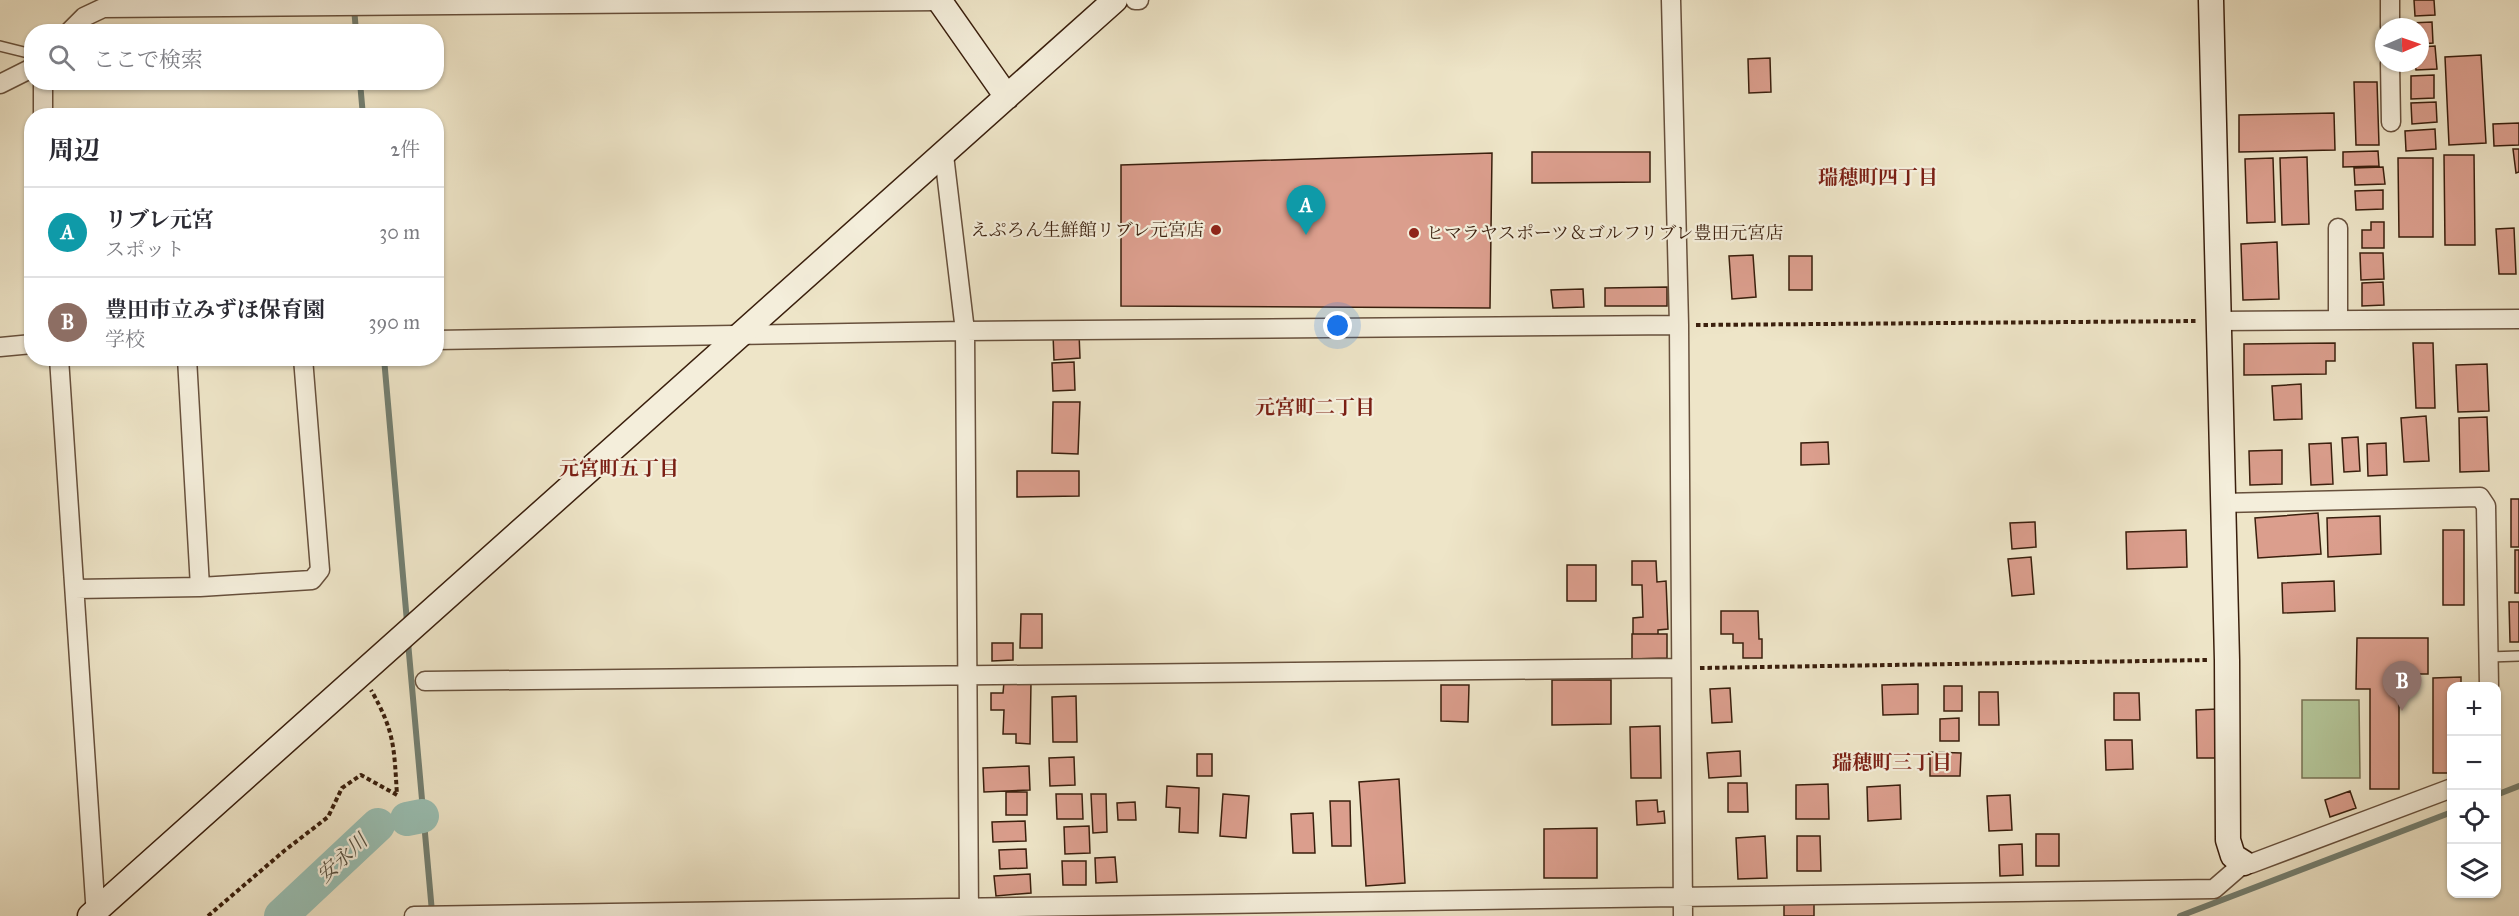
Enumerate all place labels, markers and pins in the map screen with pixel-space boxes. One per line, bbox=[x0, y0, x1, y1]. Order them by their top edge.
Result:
pin: A bbox=[1286, 186, 1326, 235]
place label: えぷろん生鮮館リブレ元宮店 bbox=[971, 219, 1204, 241]
place label: ヒマラヤスポーツ＆ゴルフリブレ豊田元宮店 bbox=[1426, 222, 1783, 244]
marker: えぷろん生鮮館リブレ元宮店 bbox=[1209, 223, 1223, 237]
marker: ヒマラヤスポーツ＆ゴルフリブレ豊田元宮店 bbox=[1407, 226, 1421, 240]
pin: B bbox=[2382, 662, 2422, 711]

